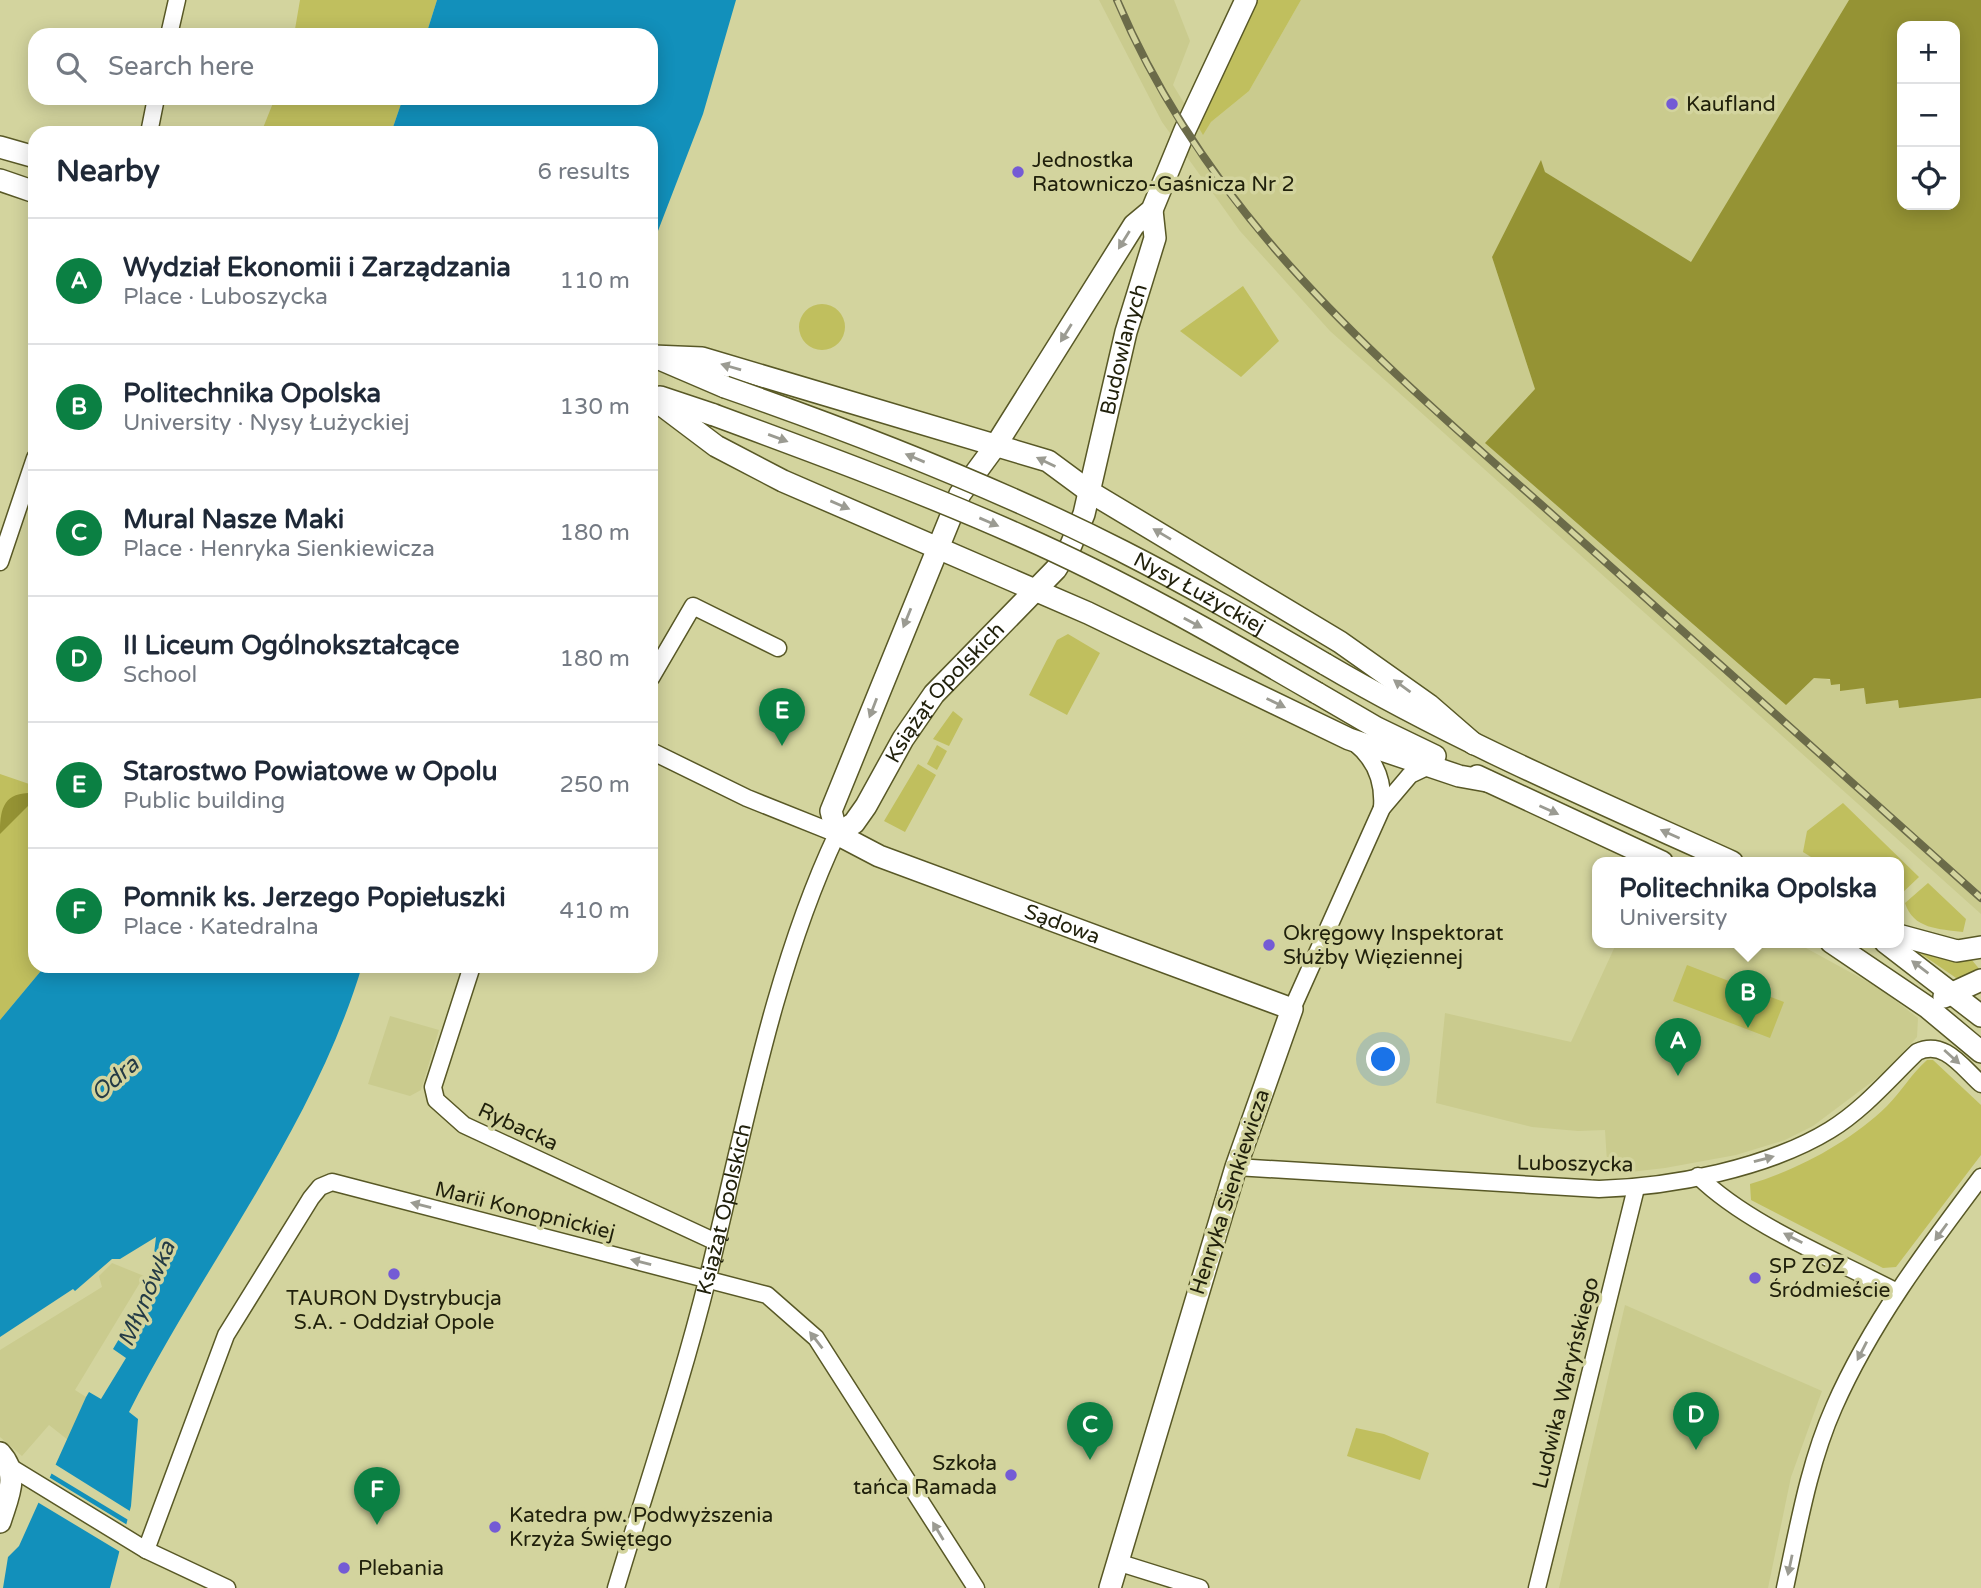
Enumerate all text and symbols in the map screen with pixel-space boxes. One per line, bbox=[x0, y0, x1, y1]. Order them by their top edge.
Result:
map controls bbox=[1897, 21, 1960, 210]
button: + bbox=[1897, 21, 1960, 84]
search box bbox=[28, 28, 658, 105]
icon: search bbox=[52, 48, 90, 86]
text: Search here bbox=[108, 51, 254, 82]
button: − bbox=[1897, 84, 1960, 147]
place label: Kaufland bbox=[1686, 92, 1776, 117]
marker: Kaufland bbox=[1664, 96, 1680, 112]
button: locate bbox=[1897, 147, 1960, 210]
place label: Jednostka Ratowniczo-Gaśnicza Nr 2 bbox=[1032, 148, 1295, 197]
text: Nearby bbox=[56, 153, 160, 190]
text: 6 results bbox=[537, 158, 630, 186]
marker: Jednostka Ratowniczo-Gaśnicza Nr 2 bbox=[1010, 164, 1026, 180]
one-way arrow bbox=[1118, 231, 1131, 250]
text: Wydział Ekonomii i Zarządzania bbox=[123, 252, 511, 283]
text: A bbox=[70, 267, 88, 295]
text: 110 m bbox=[560, 267, 630, 295]
street label: Budowlanych bbox=[1095, 281, 1153, 418]
text: Place · Luboszycka bbox=[123, 283, 328, 311]
one-way arrow bbox=[1059, 323, 1072, 343]
one-way arrow bbox=[721, 361, 742, 371]
text: Politechnika Opolska bbox=[123, 378, 381, 409]
text: B bbox=[71, 393, 87, 421]
text: 130 m bbox=[560, 393, 630, 421]
text: University · Nysy Łużyckiej bbox=[123, 409, 410, 437]
one-way arrow bbox=[768, 433, 789, 444]
one-way arrow bbox=[904, 452, 925, 463]
one-way arrow bbox=[1036, 456, 1056, 467]
one-way arrow bbox=[830, 500, 851, 511]
text: Mural Nasze Maki bbox=[123, 504, 344, 535]
one-way arrow bbox=[979, 517, 1000, 528]
text: C bbox=[71, 519, 87, 547]
text: 180 m bbox=[560, 519, 630, 547]
one-way arrow bbox=[1153, 528, 1172, 540]
text: Place · Henryka Sienkiewicza bbox=[123, 535, 435, 563]
street label: Nysy Łużyckiej bbox=[1130, 547, 1270, 639]
one-way arrow bbox=[902, 608, 913, 629]
street label: Książąt Opolskich bbox=[880, 617, 1010, 767]
one-way arrow bbox=[1184, 617, 1203, 629]
text: II Liceum Ogólnokształcące bbox=[123, 630, 459, 661]
text: D bbox=[70, 645, 88, 673]
text: 180 m bbox=[560, 645, 630, 673]
text: School bbox=[123, 661, 197, 689]
one-way arrow bbox=[1393, 679, 1411, 693]
pin: E bbox=[759, 688, 805, 746]
one-way arrow bbox=[867, 698, 878, 719]
one-way arrow bbox=[1266, 698, 1287, 709]
text: Starostwo Powiatowe w Opolu bbox=[123, 756, 498, 787]
text: E bbox=[72, 771, 86, 799]
text: 250 m bbox=[560, 771, 630, 799]
text: Public building bbox=[123, 787, 285, 815]
one-way arrow bbox=[1539, 804, 1559, 816]
one-way arrow bbox=[1660, 828, 1680, 840]
popup bbox=[1592, 857, 1904, 948]
text: Politechnika Opolska bbox=[1619, 873, 1877, 904]
text: Pomnik ks. Jerzego Popiełuszki bbox=[123, 882, 506, 913]
text: F bbox=[72, 897, 86, 925]
text: 410 m bbox=[560, 897, 630, 925]
street label: Sądowa bbox=[1021, 899, 1104, 949]
text: University bbox=[1619, 904, 1727, 932]
text: Place · Katedralna bbox=[123, 913, 319, 941]
place label: Okręgowy Inspektorat Służby Więziennej bbox=[1283, 921, 1504, 970]
marker: Okręgowy Inspektorat Służby Więziennej bbox=[1261, 937, 1277, 953]
one-way arrow bbox=[1911, 961, 1929, 975]
pin: B bbox=[1725, 970, 1771, 1028]
pin: A bbox=[1655, 1018, 1701, 1076]
your location bbox=[1366, 1042, 1400, 1076]
one-way arrow bbox=[1943, 1049, 1960, 1065]
water label: Odra bbox=[85, 1050, 146, 1107]
street label: Henryka Sienkiewicza bbox=[1185, 1086, 1275, 1298]
street label: Rybacka bbox=[474, 1098, 562, 1156]
street label: Książąt Opolskich bbox=[691, 1121, 756, 1298]
street label: Luboszycka bbox=[1516, 1150, 1634, 1178]
one-way arrow bbox=[1753, 1153, 1775, 1164]
street label: Marii Konopnickiej bbox=[432, 1177, 618, 1245]
one-way arrow bbox=[410, 1199, 432, 1210]
one-way arrow bbox=[1934, 1223, 1948, 1241]
one-way arrow bbox=[1783, 1232, 1803, 1244]
water label: Młynówka bbox=[112, 1236, 182, 1351]
place label: SP ZOZ Śródmieście bbox=[1769, 1254, 1890, 1303]
one-way arrow bbox=[630, 1256, 652, 1267]
marker: TAURON Dystrybucja S.A. - Oddział Opole bbox=[386, 1266, 402, 1282]
marker: SP ZOZ Śródmieście bbox=[1747, 1270, 1763, 1286]
street label: Ludwika Waryńskiego bbox=[1528, 1274, 1604, 1492]
place label: TAURON Dystrybucja S.A. - Oddział Opole bbox=[286, 1286, 502, 1335]
one-way arrow bbox=[809, 1331, 824, 1349]
one-way arrow bbox=[1856, 1341, 1868, 1361]
pin: D bbox=[1673, 1392, 1719, 1450]
pin: C bbox=[1067, 1402, 1113, 1460]
place label: Szkoła tańca Ramada bbox=[853, 1451, 997, 1500]
pin: F bbox=[354, 1467, 400, 1525]
marker: Szkoła tańca Ramada bbox=[1003, 1467, 1019, 1483]
place label: Katedra pw. Podwyższenia Krzyża Świętego bbox=[509, 1503, 773, 1552]
marker: Katedra pw. Podwyższenia Krzyża Świętego bbox=[487, 1519, 503, 1535]
one-way arrow bbox=[932, 1522, 945, 1541]
one-way arrow bbox=[1784, 1554, 1795, 1576]
place label: Plebania bbox=[358, 1556, 444, 1581]
marker: Plebania bbox=[336, 1560, 352, 1576]

